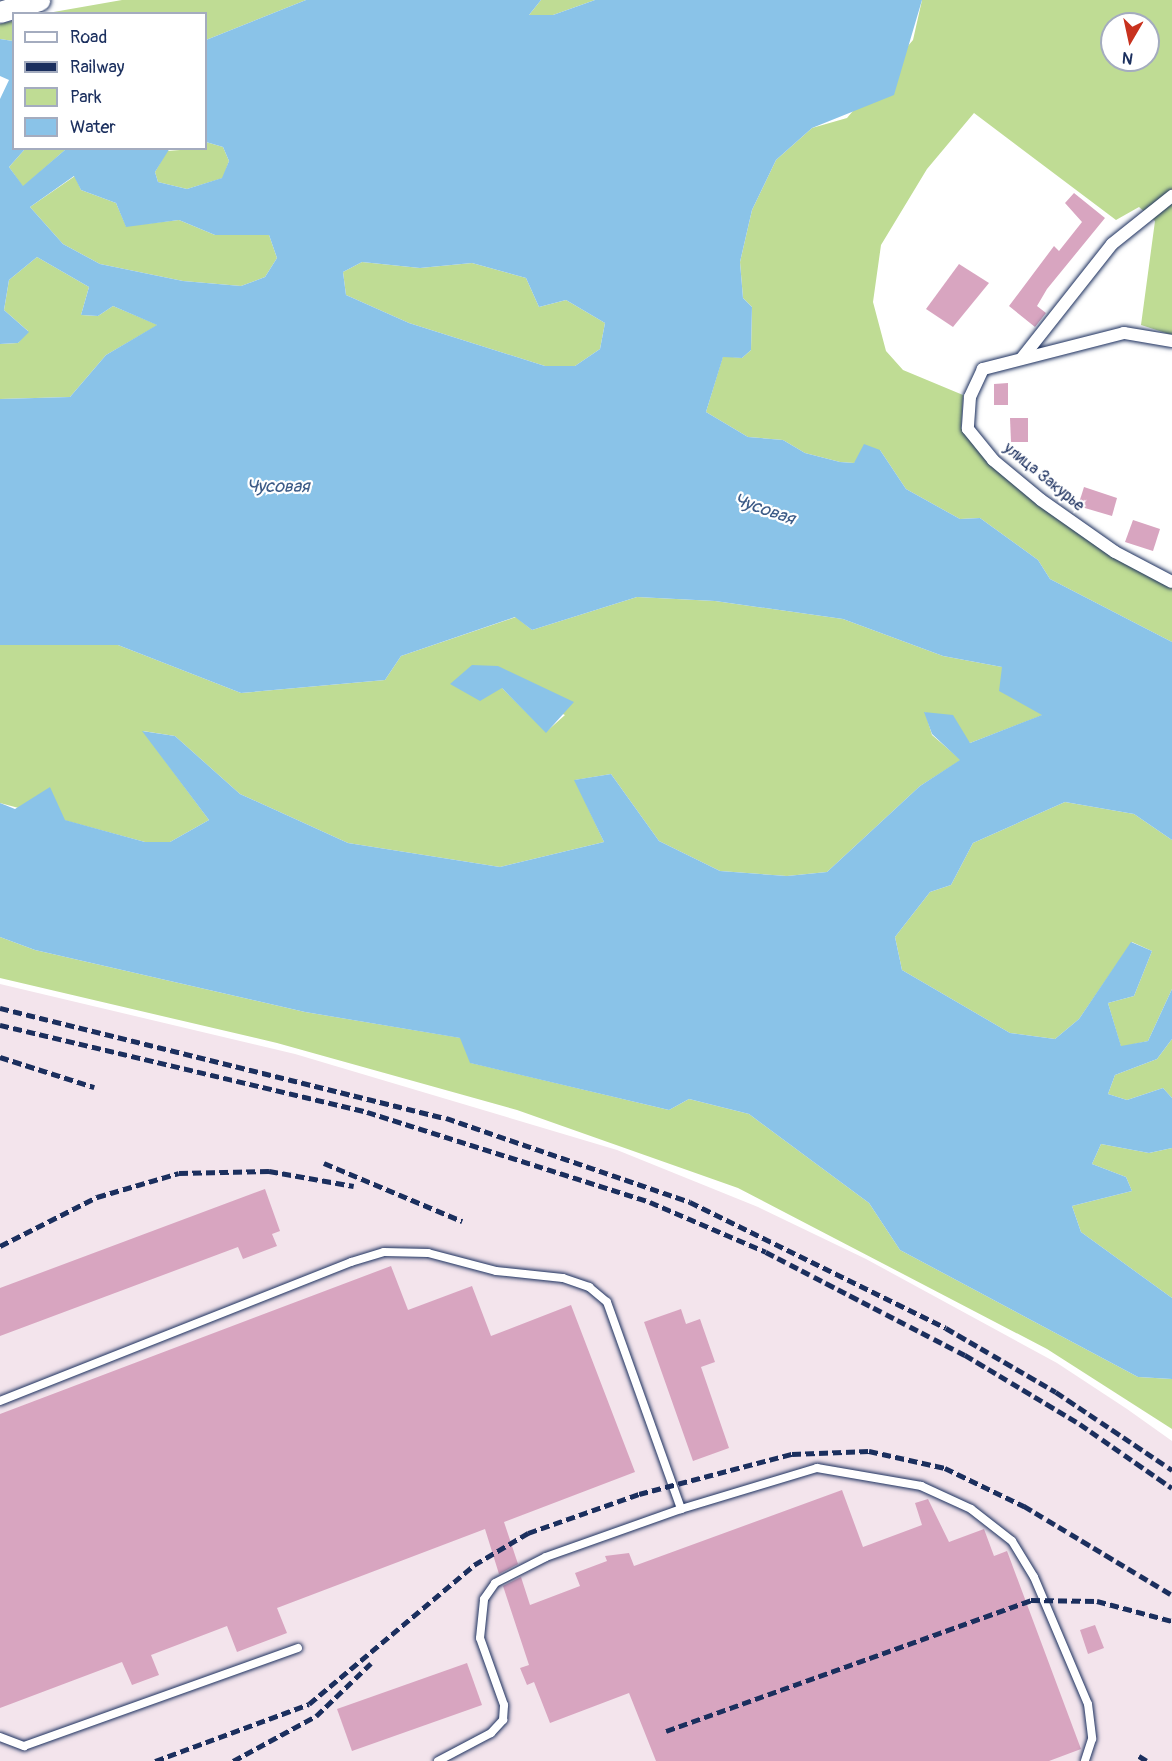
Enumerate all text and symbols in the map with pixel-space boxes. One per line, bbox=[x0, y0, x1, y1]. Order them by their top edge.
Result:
legend bbox=[12, 12, 207, 150]
north arrow bbox=[1100, 12, 1160, 72]
text: Road bbox=[70, 26, 107, 49]
text: N bbox=[1121, 47, 1134, 69]
text: Railway bbox=[70, 56, 125, 79]
text: Park bbox=[70, 86, 102, 109]
text: Water bbox=[70, 116, 116, 139]
street label: улица Закурье bbox=[1000, 439, 1088, 515]
water label: Чусовая bbox=[247, 476, 309, 498]
water label: Чусовая bbox=[731, 490, 797, 530]

